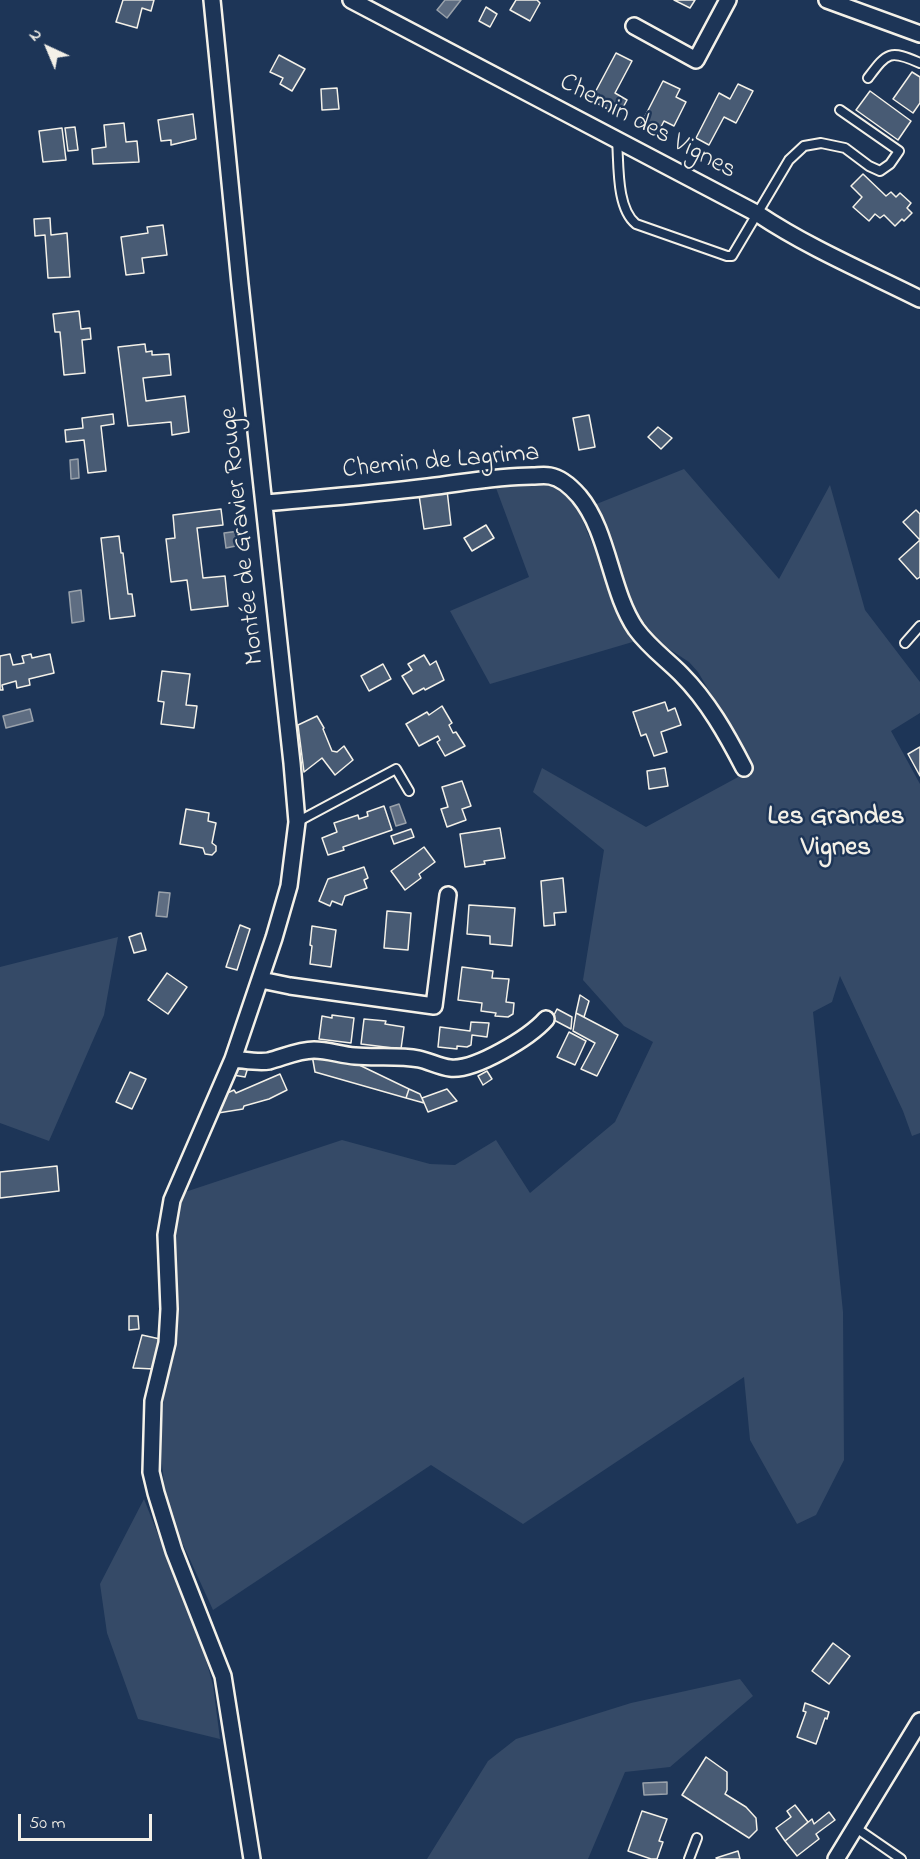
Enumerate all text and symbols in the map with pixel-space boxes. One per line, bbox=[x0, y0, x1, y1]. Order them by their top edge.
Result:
north arrow bbox=[18, 18, 78, 78]
text: N bbox=[23, 23, 48, 47]
street label: Chemin des Vignes bbox=[553, 68, 741, 188]
street label: Montée de Gravier Rouge bbox=[215, 406, 273, 666]
street label: Chemin de Lagrima bbox=[341, 439, 541, 487]
district label: Les Grandes Vignes bbox=[768, 803, 904, 866]
scale bar bbox=[21, 1802, 154, 1840]
text: 50 m bbox=[29, 1811, 66, 1837]

